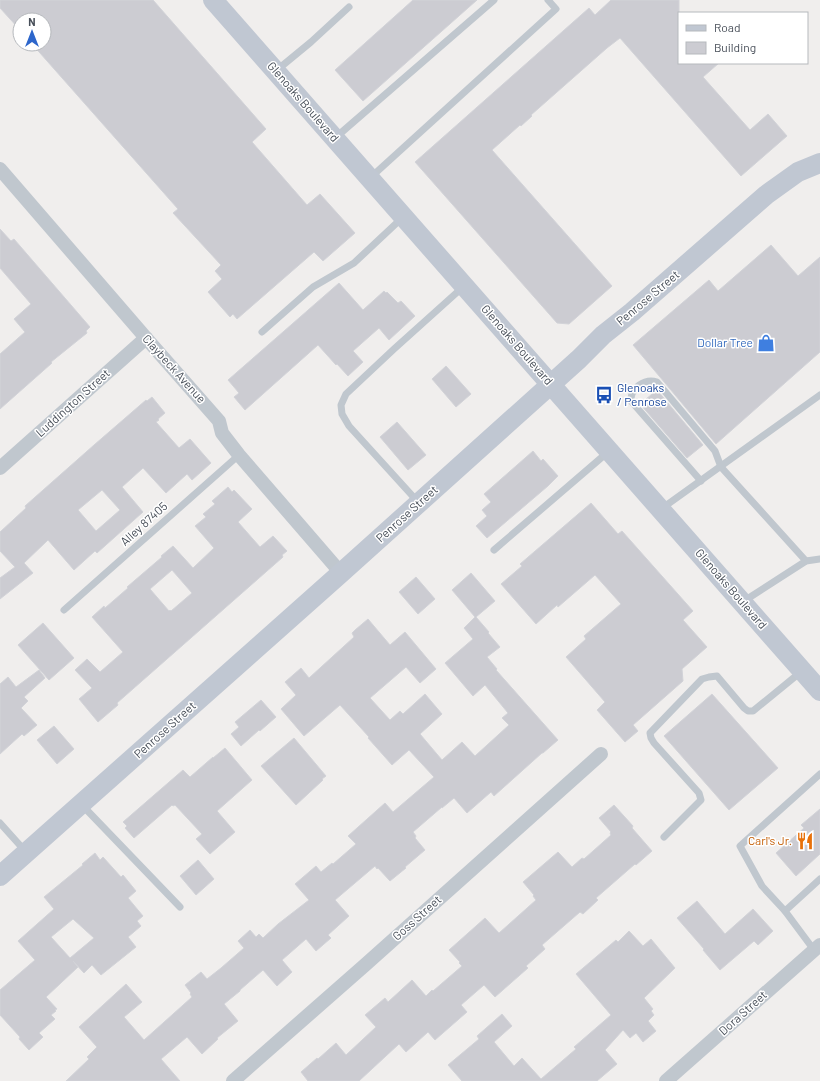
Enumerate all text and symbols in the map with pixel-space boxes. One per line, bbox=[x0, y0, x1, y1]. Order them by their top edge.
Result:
north arrow bbox=[12, 12, 52, 52]
legend bbox=[678, 12, 808, 64]
text: N bbox=[28, 15, 36, 28]
text: Road bbox=[714, 20, 741, 34]
text: Building bbox=[714, 40, 756, 54]
street label: Glenoaks Boulevard bbox=[265, 58, 342, 144]
street label: Penrose Street bbox=[613, 267, 682, 328]
street label: Glenoaks Boulevard bbox=[479, 301, 556, 387]
street label: Claybeck Avenue bbox=[140, 331, 209, 405]
shop icon: Dollar Tree bbox=[756, 333, 776, 353]
place label: Dollar Tree bbox=[697, 335, 753, 349]
street label: Luddington Street bbox=[32, 365, 112, 439]
place label: Glenoaks / Penrose bbox=[617, 380, 667, 408]
bus stop icon: Glenoaks / Penrose bbox=[594, 385, 614, 405]
street label: Penrose Street bbox=[373, 482, 440, 545]
street label: Alley 87405 bbox=[117, 498, 170, 548]
street label: Glenoaks Boulevard bbox=[693, 545, 770, 631]
street label: Penrose Street bbox=[131, 698, 198, 761]
restaurant icon: Carl's Jr. bbox=[795, 831, 815, 851]
place label: Carl's Jr. bbox=[748, 833, 792, 847]
street label: Goss Street bbox=[389, 892, 443, 943]
street label: Dora Street bbox=[716, 987, 769, 1037]

